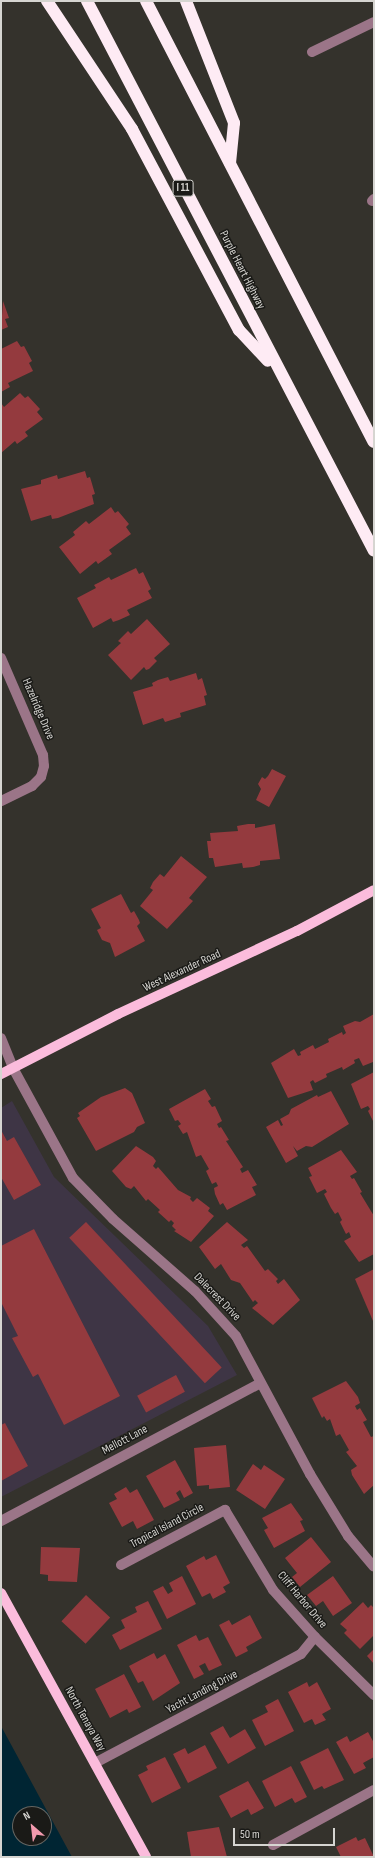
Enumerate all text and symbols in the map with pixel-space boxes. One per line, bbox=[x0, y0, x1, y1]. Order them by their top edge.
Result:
road number: I 11 bbox=[172, 179, 194, 197]
street label: Purple Heart Highway bbox=[216, 228, 268, 312]
street label: Hazelridge Drive bbox=[19, 676, 57, 742]
street label: West Alexander Road bbox=[141, 947, 223, 995]
street label: Dalecrest Drive bbox=[191, 1270, 243, 1324]
street label: Mellott Lane bbox=[100, 1422, 150, 1458]
street label: Tropical Island Circle bbox=[128, 1500, 206, 1552]
street label: Cliff Harbor Drive bbox=[274, 1569, 330, 1631]
street label: Yacht Landing Drive bbox=[164, 1667, 240, 1717]
street label: North Tenaya Way bbox=[61, 1684, 109, 1754]
north arrow bbox=[12, 1806, 52, 1846]
text: N bbox=[21, 1809, 32, 1823]
scale bar bbox=[235, 1820, 337, 1846]
text: 50 m bbox=[240, 1827, 260, 1842]

